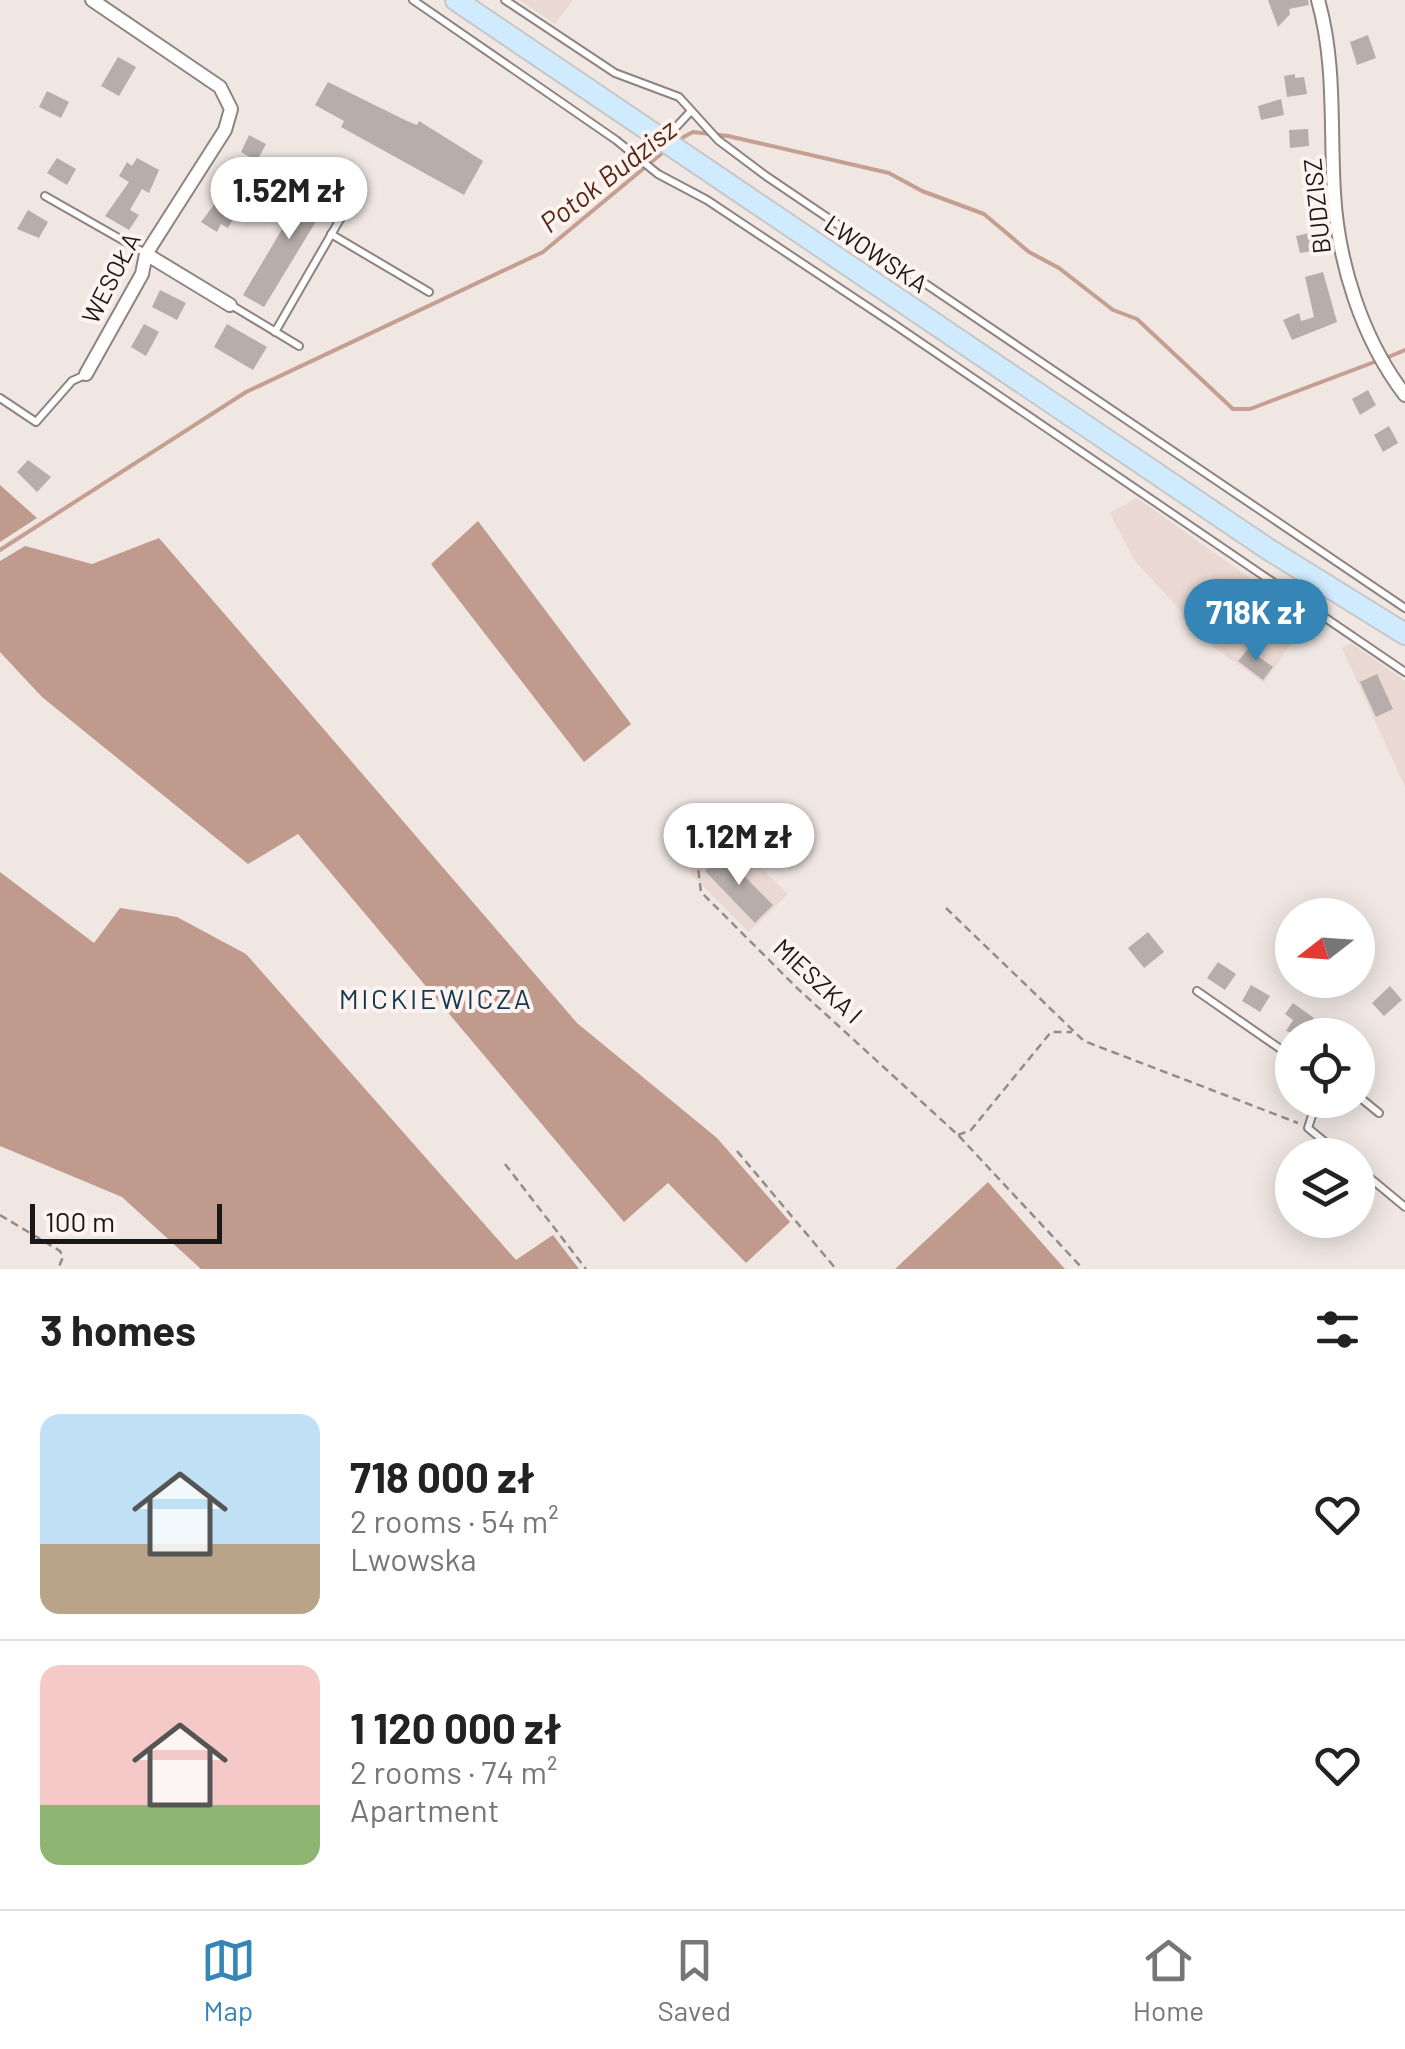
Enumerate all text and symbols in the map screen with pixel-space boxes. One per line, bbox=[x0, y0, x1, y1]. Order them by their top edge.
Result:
water label: Potok Budzisz bbox=[532, 111, 683, 239]
pin: 1.52M zł bbox=[186, 157, 392, 242]
street label: BUDZISZ bbox=[1296, 157, 1336, 255]
text: 1.52M zł bbox=[232, 170, 346, 208]
street label: LWOWSKA bbox=[819, 208, 934, 299]
street label: WESOŁA bbox=[74, 227, 146, 328]
pin: 718K zł bbox=[1164, 579, 1348, 664]
text: 718K zł bbox=[1206, 592, 1306, 630]
pin: 1.12M zł bbox=[636, 803, 842, 888]
text: 1.12M zł bbox=[685, 816, 793, 854]
north arrow bbox=[1275, 898, 1375, 998]
map controls bbox=[1275, 898, 1375, 1238]
street label: MIESZKA I bbox=[768, 932, 869, 1029]
district label: MICKIEWICZA bbox=[339, 981, 533, 1015]
button: locate bbox=[1275, 1018, 1375, 1118]
button: layers bbox=[1275, 1138, 1375, 1238]
scale bar bbox=[30, 1199, 222, 1244]
text: 100 m bbox=[45, 1204, 115, 1238]
icon: filters bbox=[1310, 1302, 1365, 1357]
text: 3 homes bbox=[40, 1304, 196, 1354]
text: 718 000 zł bbox=[350, 1451, 535, 1501]
icon: home bbox=[120, 1454, 240, 1574]
icon: heart bbox=[1310, 1487, 1365, 1542]
text: 2 rooms · 54 m² bbox=[350, 1501, 559, 1539]
text: Lwowska bbox=[350, 1539, 477, 1577]
text: 1 120 000 zł bbox=[350, 1702, 562, 1752]
icon: home bbox=[120, 1705, 240, 1825]
icon: heart bbox=[1310, 1738, 1365, 1793]
text: 2 rooms · 74 m² bbox=[350, 1752, 557, 1790]
text: Apartment bbox=[350, 1790, 499, 1828]
tab: Map bbox=[201, 1933, 256, 2027]
tab: Saved bbox=[658, 1933, 731, 2027]
tab: Home bbox=[1133, 1933, 1204, 2027]

